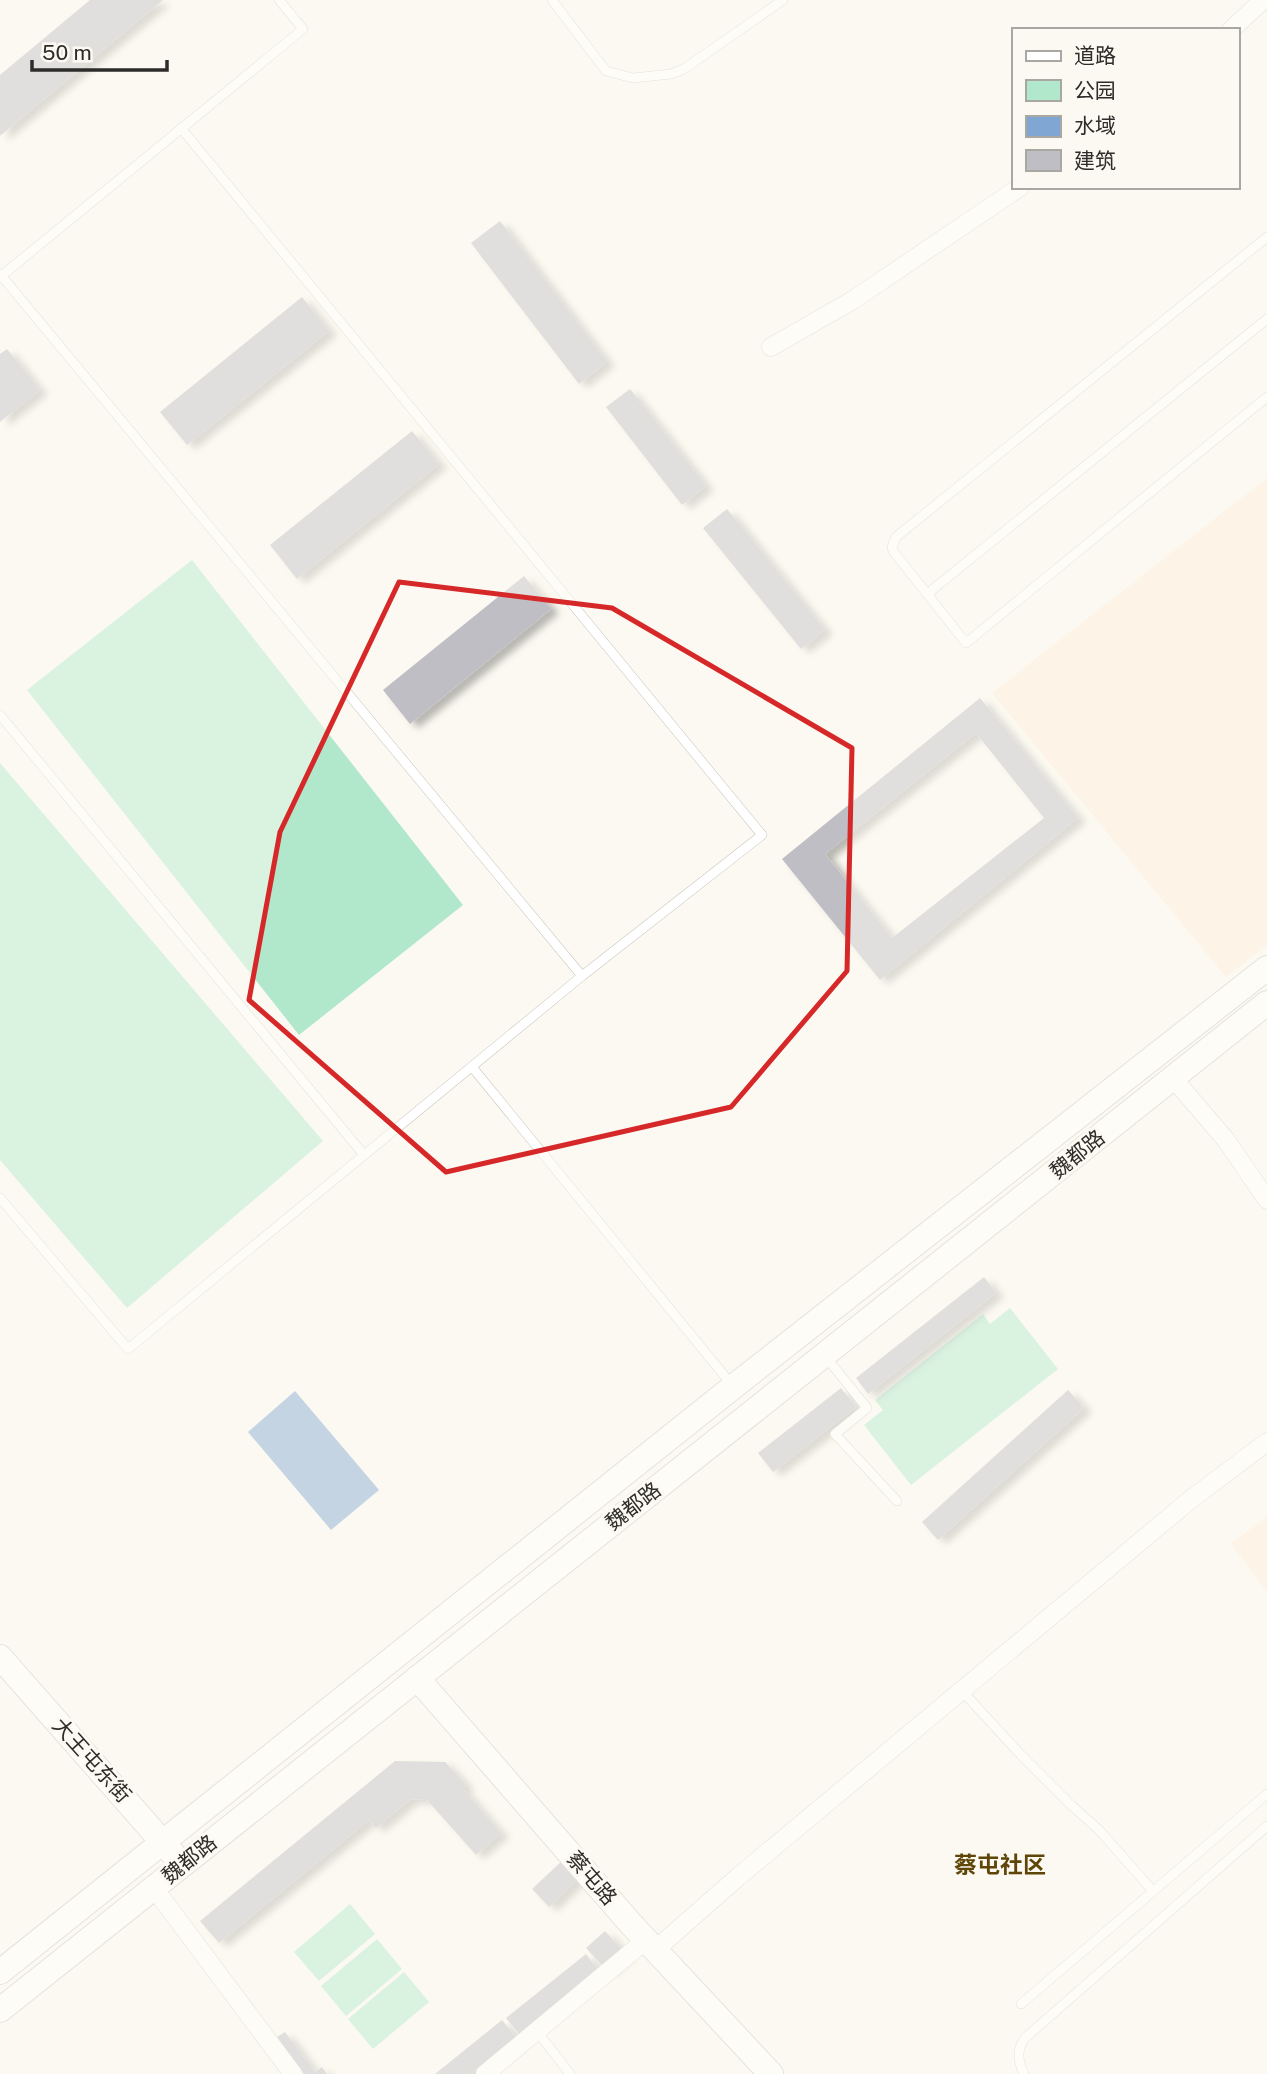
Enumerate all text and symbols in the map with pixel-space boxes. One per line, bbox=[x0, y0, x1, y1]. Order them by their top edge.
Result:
scale bar bbox=[32, 28, 166, 72]
legend bbox=[1012, 28, 1239, 189]
text: 50 m bbox=[42, 40, 92, 65]
text: 道路 bbox=[1074, 43, 1116, 68]
text: 公园 bbox=[1074, 78, 1116, 103]
text: 水域 bbox=[1074, 113, 1116, 138]
text: 建筑 bbox=[1074, 148, 1116, 173]
street label: 魏都路 bbox=[1045, 1124, 1109, 1184]
street label: 魏都路 bbox=[600, 1477, 666, 1535]
street label: 大王屯东街 bbox=[48, 1713, 136, 1807]
street label: 魏都路 bbox=[157, 1829, 221, 1889]
street label: 蔡屯路 bbox=[562, 1846, 622, 1910]
district label: 蔡屯社区 bbox=[954, 1851, 1046, 1878]

